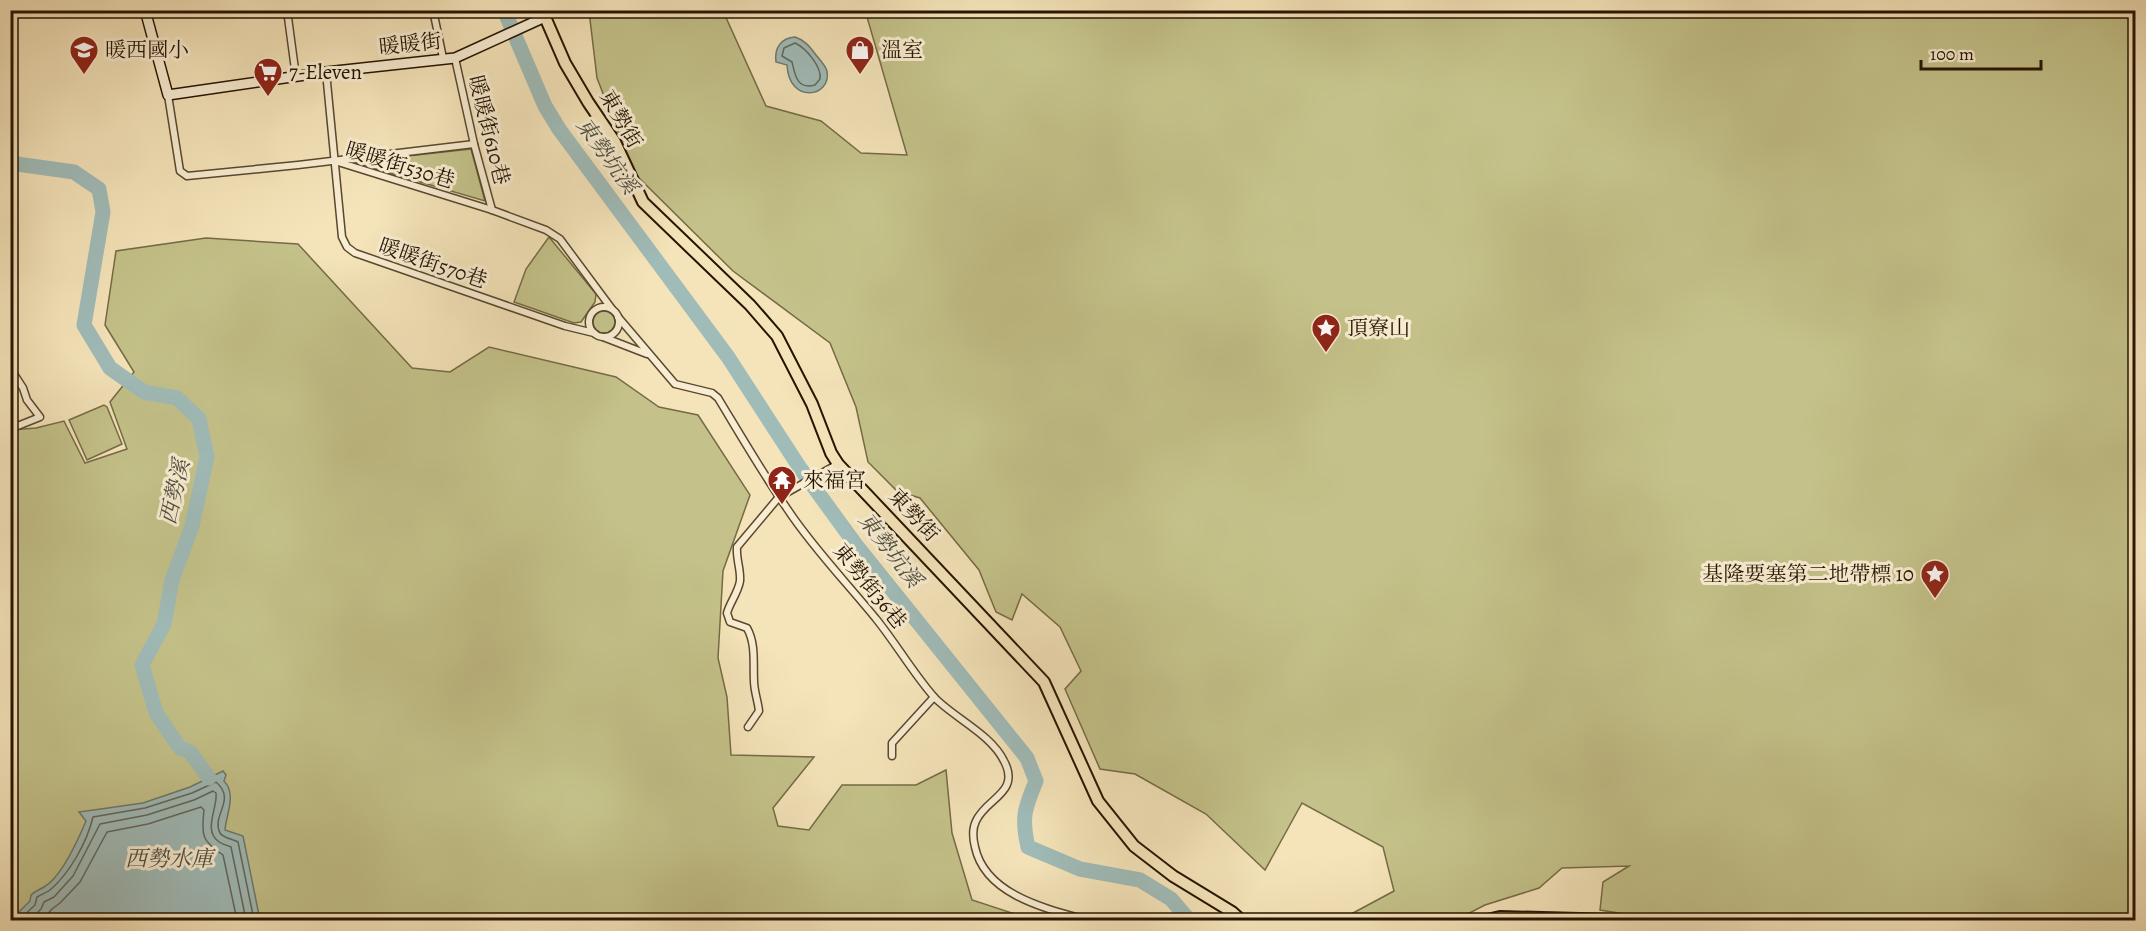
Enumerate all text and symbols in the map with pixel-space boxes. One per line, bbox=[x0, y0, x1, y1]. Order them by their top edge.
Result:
street label: 暖暖街 bbox=[377, 27, 443, 61]
scale bar bbox=[1921, 33, 2041, 71]
school or university icon: 暖西國小 bbox=[68, 34, 100, 76]
shop icon: 溫室 bbox=[844, 34, 876, 76]
place label: 暖西國小 bbox=[105, 36, 189, 64]
place label: 溫室 bbox=[881, 36, 923, 64]
text: 100 m bbox=[1930, 42, 1974, 66]
supermarket icon: 7-Eleven bbox=[252, 56, 284, 98]
place label: 7-Eleven bbox=[289, 58, 362, 86]
street label: 暖暖街610巷 bbox=[462, 72, 516, 188]
street label: 東勢街 bbox=[593, 85, 649, 153]
water label: 東勢坑溪 bbox=[569, 112, 646, 202]
street label: 暖暖街530巷 bbox=[342, 135, 458, 195]
street label: 暖暖街570巷 bbox=[375, 231, 491, 295]
place icon: 頂寮山 bbox=[1310, 312, 1342, 354]
place label: 頂寮山 bbox=[1347, 314, 1410, 342]
water label: 西勢溪 bbox=[153, 455, 197, 528]
temple icon: 來福宮 bbox=[766, 464, 798, 506]
place label: 來福宮 bbox=[803, 466, 866, 494]
street label: 東勢街 bbox=[882, 482, 946, 548]
water label: 東勢坑溪 bbox=[851, 506, 930, 595]
street label: 東勢街36巷 bbox=[827, 537, 913, 635]
place icon: 基隆要塞第二地帶標 10 bbox=[1919, 558, 1951, 600]
place label: 基隆要塞第二地帶標 10 bbox=[1702, 560, 1914, 588]
water label: 西勢水庫 bbox=[125, 844, 216, 874]

